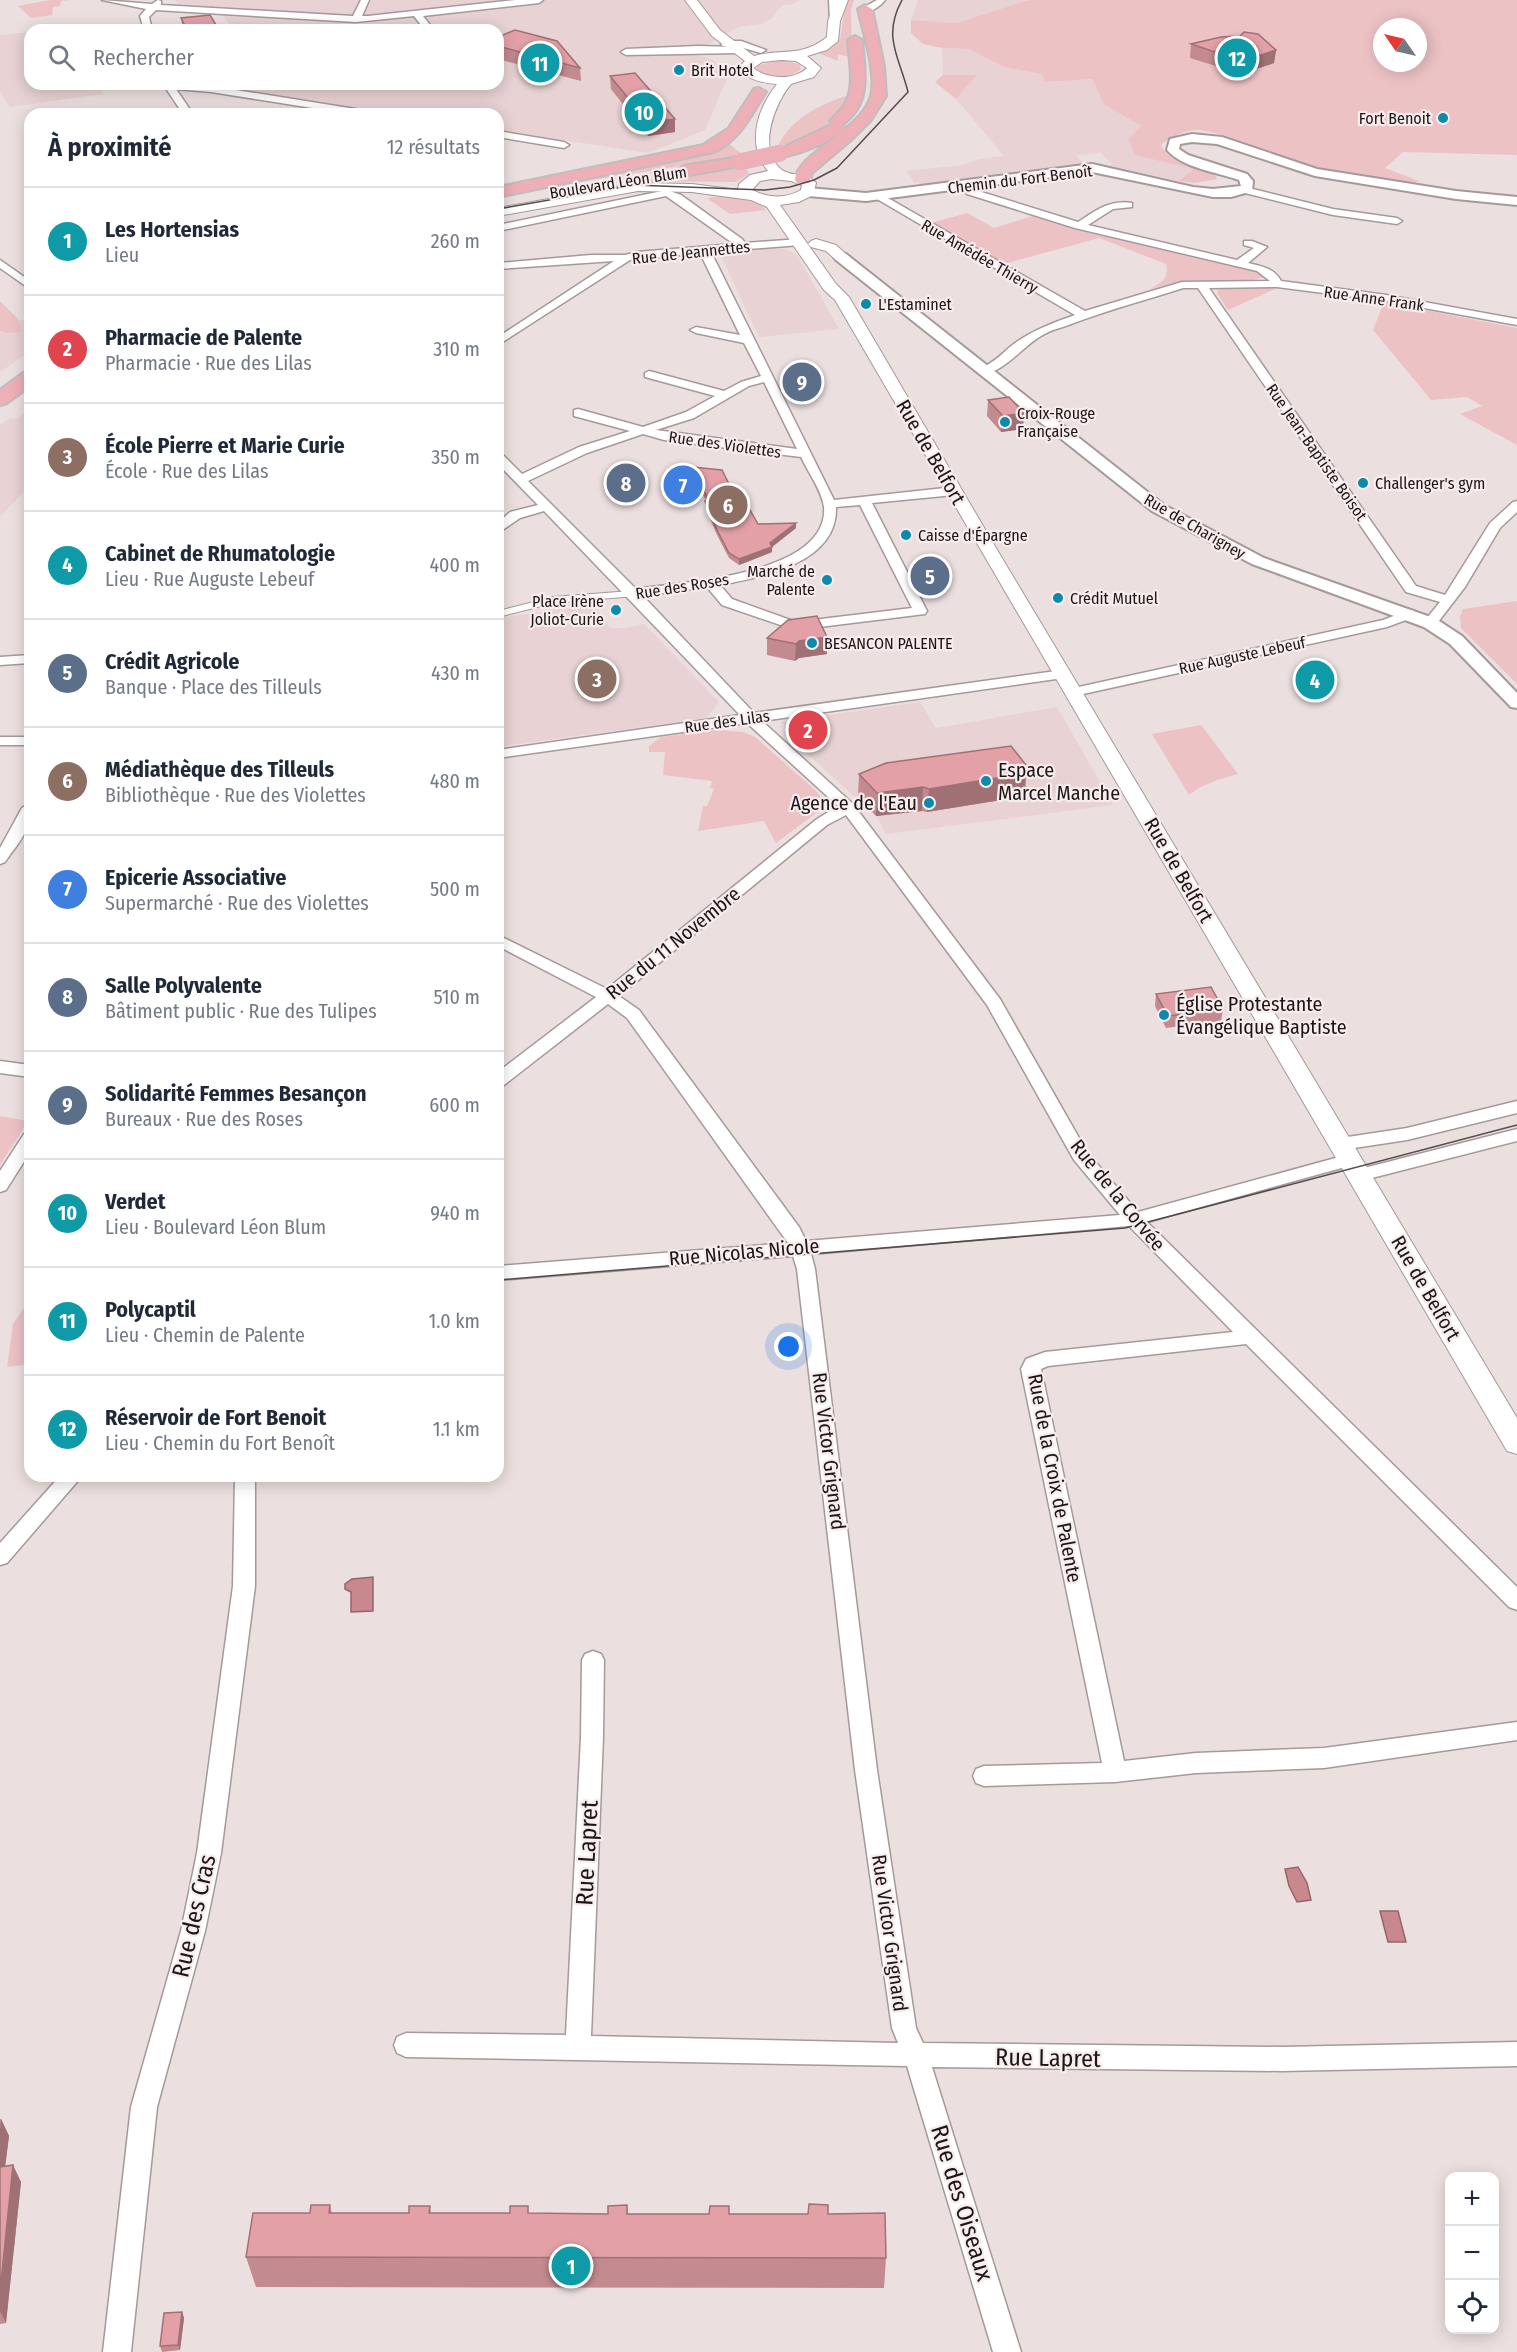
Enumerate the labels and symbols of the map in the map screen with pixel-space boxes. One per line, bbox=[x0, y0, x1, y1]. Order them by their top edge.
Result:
north arrow bbox=[1373, 18, 1427, 72]
pin: 12 bbox=[1218, 36, 1256, 80]
pin: 11 bbox=[520, 40, 560, 86]
place label: Brit Hotel bbox=[691, 61, 754, 80]
marker: Brit Hotel bbox=[672, 63, 686, 77]
pin: 10 bbox=[624, 90, 664, 134]
place label: Fort Benoit bbox=[1359, 109, 1432, 128]
marker: Fort Benoit bbox=[1436, 111, 1450, 125]
street label: Chemin du Fort Benoît bbox=[947, 161, 1094, 198]
street label: Boulevard Léon Blum bbox=[548, 162, 688, 203]
street label: Rue Amédée Thierry bbox=[918, 215, 1042, 298]
street label: Rue de Jeannettes bbox=[631, 237, 751, 268]
street label: Rue Anne Frank bbox=[1323, 282, 1426, 315]
place label: L'Estaminet bbox=[878, 295, 953, 314]
marker: L'Estaminet bbox=[859, 297, 873, 311]
pin: 9 bbox=[782, 360, 822, 404]
street label: Rue Jean-Baptiste Boisot bbox=[1262, 380, 1371, 525]
street label: Rue de Belfort bbox=[891, 395, 971, 509]
place label: Croix-Rouge Française bbox=[1017, 404, 1095, 441]
marker: Croix-Rouge Française bbox=[998, 415, 1012, 429]
street label: Rue des Violettes bbox=[667, 427, 783, 462]
pin: 8 bbox=[606, 460, 646, 506]
pin: 7 bbox=[664, 462, 702, 508]
place label: Challenger's gym bbox=[1375, 474, 1485, 493]
marker: Challenger's gym bbox=[1356, 476, 1370, 490]
pin: 6 bbox=[708, 482, 748, 528]
street label: Rue de Charigney bbox=[1141, 490, 1250, 564]
place label: Caisse d'Épargne bbox=[918, 526, 1028, 545]
marker: Caisse d'Épargne bbox=[899, 528, 913, 542]
pin: 5 bbox=[910, 554, 950, 598]
place label: Marché de Palente bbox=[747, 562, 815, 599]
street label: Rue des Roses bbox=[634, 570, 730, 603]
marker: Marché de Palente bbox=[820, 573, 834, 587]
place label: Crédit Mutuel bbox=[1070, 589, 1158, 608]
marker: Crédit Mutuel bbox=[1051, 591, 1065, 605]
place label: Place Irène Joliot-Curie bbox=[530, 592, 604, 629]
marker: Place Irène Joliot-Curie bbox=[609, 603, 623, 617]
street label: Rue Auguste Lebeuf bbox=[1177, 633, 1308, 678]
place label: BESANCON PALENTE bbox=[824, 634, 952, 653]
marker: BESANCON PALENTE bbox=[805, 636, 819, 650]
pin: 3 bbox=[578, 656, 616, 702]
pin: 4 bbox=[1296, 658, 1334, 702]
street label: Rue des Lilas bbox=[683, 706, 771, 737]
pin: 2 bbox=[788, 708, 828, 752]
place label: Espace Marcel Manche bbox=[998, 758, 1120, 805]
marker: Espace Marcel Manche bbox=[979, 774, 993, 788]
place label: Agence de l'Eau bbox=[791, 791, 917, 815]
marker: Agence de l'Eau bbox=[922, 796, 936, 810]
street label: Rue de Belfort bbox=[1139, 813, 1219, 927]
street label: Rue du 11 Novembre bbox=[601, 882, 745, 1004]
place label: Église Protestante Évangélique Baptiste bbox=[1176, 992, 1347, 1039]
marker: Église Protestante Évangélique Baptiste bbox=[1157, 1008, 1171, 1022]
street label: Rue de la Corvée bbox=[1066, 1134, 1170, 1256]
street label: Rue de Belfort bbox=[1386, 1231, 1466, 1345]
street label: Rue Nicolas Nicole bbox=[668, 1233, 820, 1271]
your location bbox=[774, 1332, 803, 1361]
street label: Rue Victor Grignard bbox=[807, 1371, 851, 1531]
street label: Rue de la Croix de Palente bbox=[1023, 1372, 1087, 1584]
street label: Rue Lapret bbox=[570, 1799, 604, 1906]
street label: Rue des Cras bbox=[166, 1852, 222, 1980]
street label: Rue Victor Grignard bbox=[867, 1853, 913, 2013]
street label: Rue Lapret bbox=[995, 2043, 1101, 2073]
street label: Rue des Oiseaux bbox=[925, 2122, 999, 2285]
pin: 1 bbox=[552, 2244, 590, 2288]

